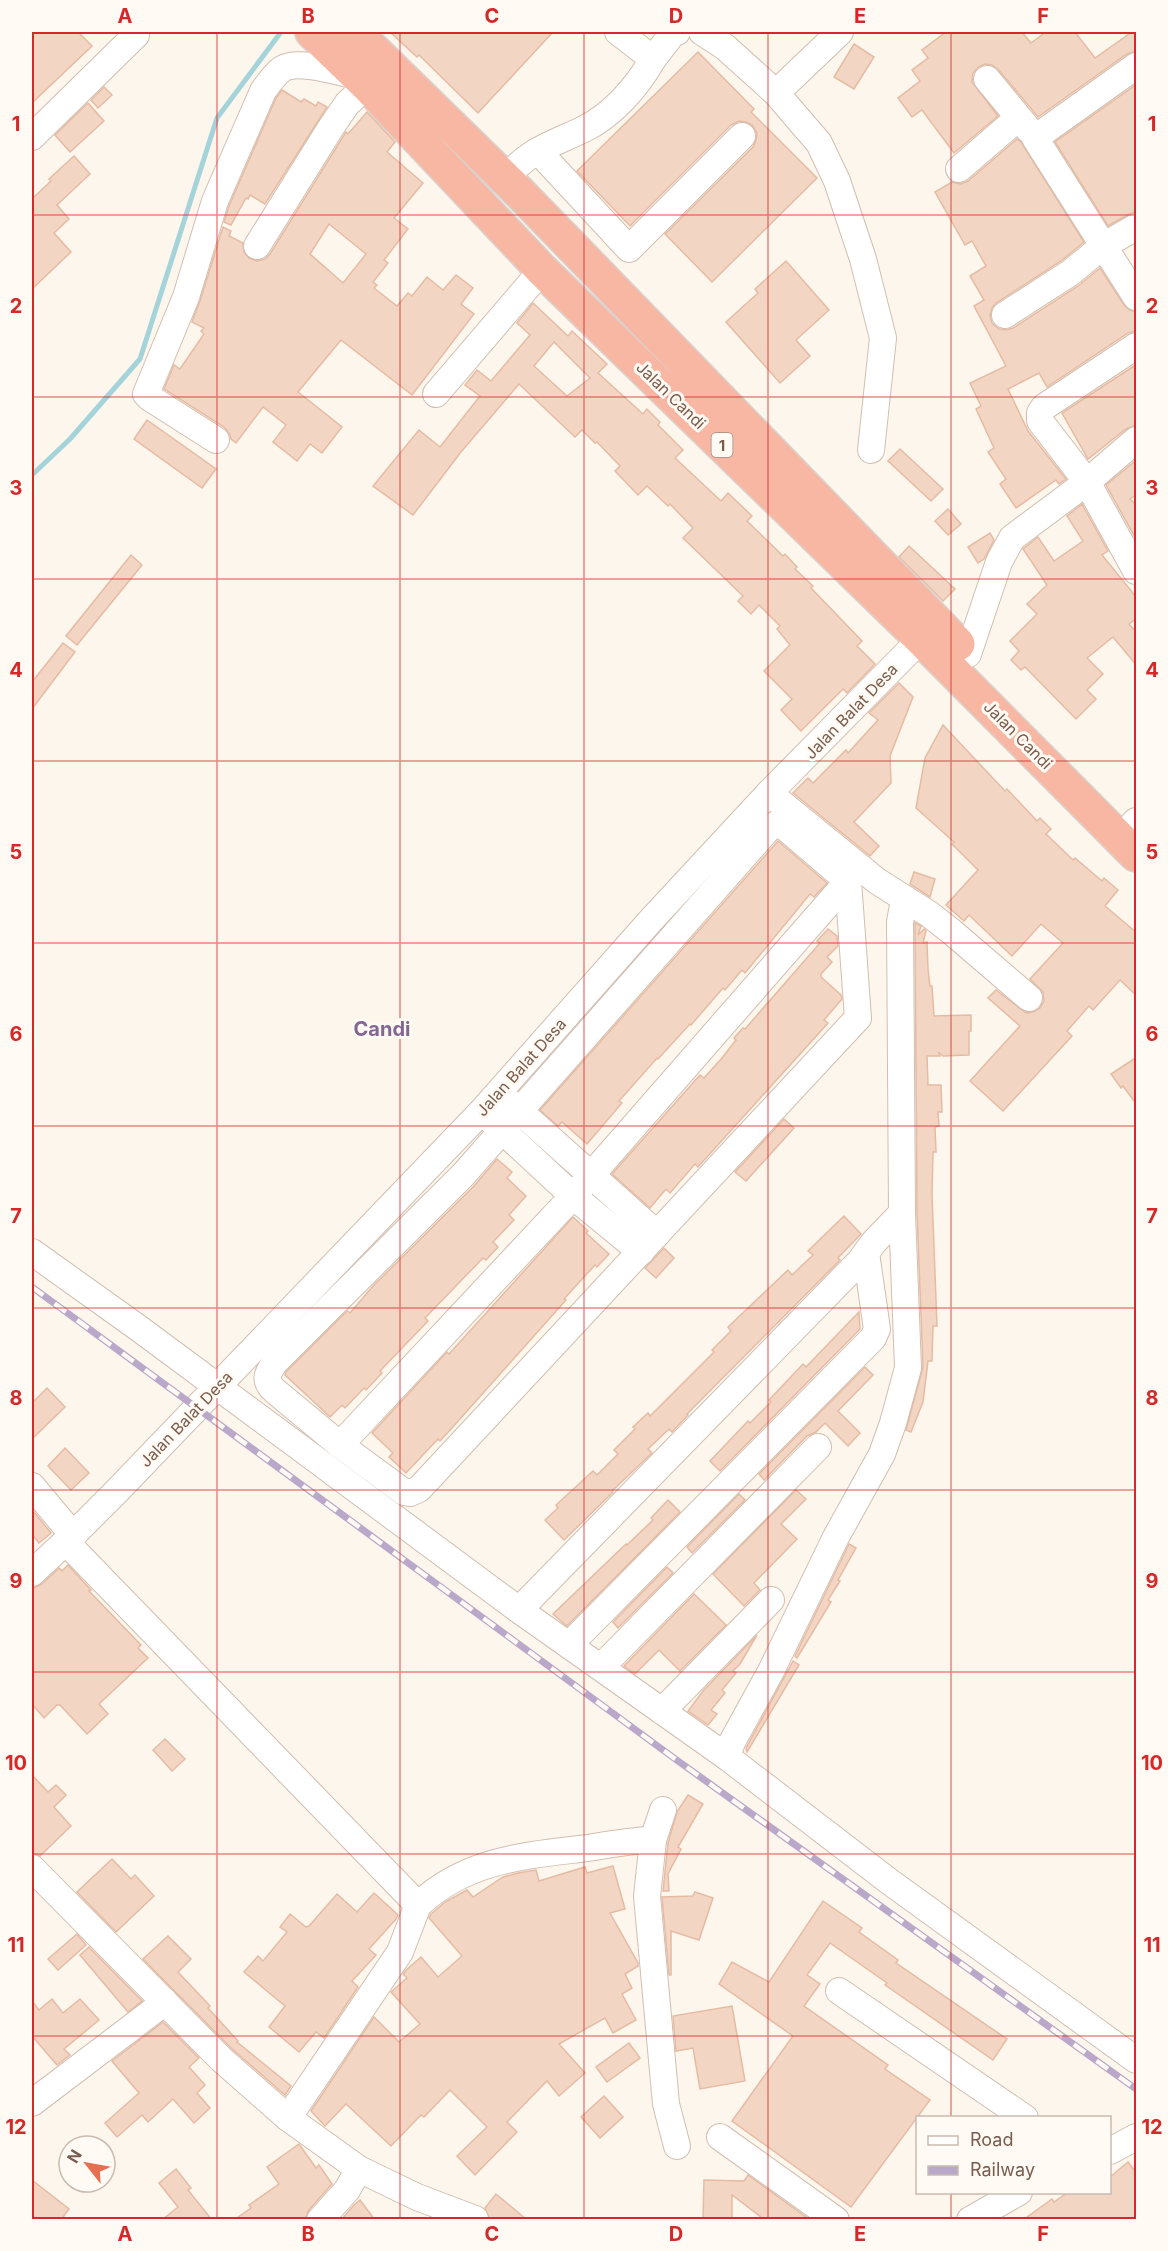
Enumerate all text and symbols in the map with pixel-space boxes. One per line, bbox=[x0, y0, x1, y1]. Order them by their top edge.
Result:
text: A bbox=[118, 4, 133, 28]
text: B bbox=[301, 4, 315, 28]
text: C bbox=[485, 4, 499, 28]
text: D bbox=[669, 4, 683, 28]
text: E bbox=[854, 4, 866, 28]
text: F bbox=[1037, 4, 1049, 28]
text: 1 bbox=[12, 112, 20, 136]
text: 1 bbox=[1148, 112, 1156, 136]
text: 2 bbox=[10, 294, 22, 318]
text: 2 bbox=[1146, 294, 1158, 318]
street label: Jalan Candi bbox=[632, 357, 710, 433]
road number: 1 bbox=[712, 433, 732, 457]
text: 3 bbox=[10, 476, 22, 500]
text: 3 bbox=[1146, 476, 1158, 500]
text: 4 bbox=[9, 658, 23, 682]
text: 4 bbox=[1145, 658, 1159, 682]
street label: Jalan Balat Desa bbox=[800, 659, 902, 763]
street label: Jalan Candi bbox=[980, 697, 1056, 773]
text: 5 bbox=[10, 840, 22, 864]
text: 5 bbox=[1146, 840, 1158, 864]
street label: Jalan Balat Desa bbox=[472, 1014, 570, 1120]
district label: Candi bbox=[354, 1017, 410, 1041]
text: 6 bbox=[10, 1022, 23, 1046]
text: 6 bbox=[1146, 1022, 1159, 1046]
text: 7 bbox=[10, 1204, 22, 1228]
text: 7 bbox=[1146, 1204, 1158, 1228]
street label: Jalan Balat Desa bbox=[135, 1367, 237, 1471]
text: 8 bbox=[9, 1386, 23, 1410]
text: 8 bbox=[1145, 1386, 1159, 1410]
text: 9 bbox=[10, 1569, 23, 1593]
text: 9 bbox=[1146, 1569, 1159, 1593]
text: 10 bbox=[5, 1751, 27, 1775]
text: 10 bbox=[1141, 1751, 1163, 1775]
text: 11 bbox=[7, 1933, 25, 1957]
text: 11 bbox=[1143, 1933, 1161, 1957]
text: 12 bbox=[5, 2115, 27, 2139]
text: 12 bbox=[1141, 2115, 1163, 2139]
legend bbox=[916, 2116, 1111, 2194]
text: Road bbox=[970, 2129, 1013, 2150]
north arrow bbox=[57, 2134, 117, 2194]
text: N bbox=[62, 2146, 86, 2167]
text: Railway bbox=[970, 2159, 1035, 2180]
text: A bbox=[118, 2222, 133, 2246]
text: B bbox=[301, 2222, 315, 2246]
text: C bbox=[485, 2222, 499, 2246]
text: D bbox=[669, 2222, 683, 2246]
text: E bbox=[854, 2222, 866, 2246]
text: F bbox=[1037, 2222, 1049, 2246]

